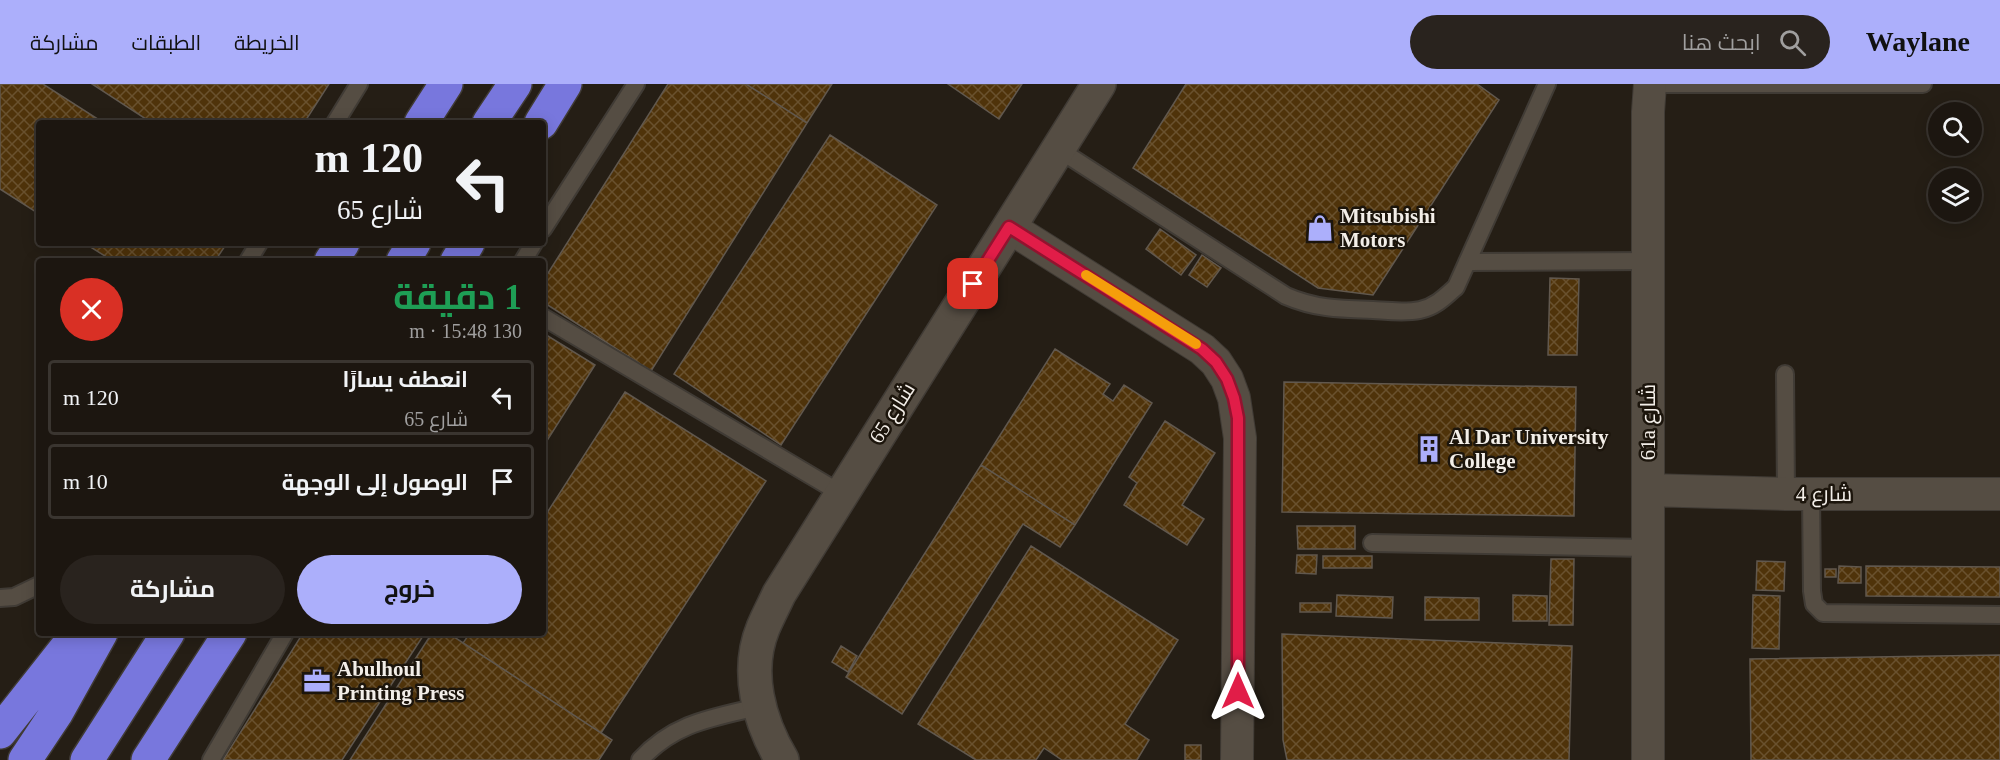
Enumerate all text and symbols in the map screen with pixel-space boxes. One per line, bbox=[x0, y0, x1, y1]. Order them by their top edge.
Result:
search box bbox=[1410, 15, 1830, 69]
icon: search bbox=[1776, 26, 1809, 59]
text: Waylane bbox=[1866, 26, 1970, 57]
text: ابحث هنا bbox=[1682, 30, 1761, 55]
text: مشاركة bbox=[30, 31, 99, 55]
text: الطبقات bbox=[132, 31, 201, 55]
text: الخريطة bbox=[234, 31, 300, 55]
map controls bbox=[1928, 102, 1982, 222]
button: search bbox=[1928, 102, 1982, 156]
text: 120 m bbox=[315, 135, 423, 181]
icon: left bbox=[444, 144, 522, 222]
button: layers bbox=[1928, 168, 1982, 222]
text: شارع 65 bbox=[337, 195, 423, 225]
place label: Mitsubishi Motors bbox=[1340, 204, 1436, 252]
shop icon: Mitsubishi Motors bbox=[1305, 213, 1335, 243]
pin bbox=[947, 258, 998, 309]
icon: arrive bbox=[956, 267, 989, 300]
text: 1 دقيقة bbox=[393, 277, 522, 317]
button: close bbox=[60, 278, 123, 341]
text: 130 m · 15:48 bbox=[409, 320, 522, 342]
text: انعطف يسارًا bbox=[343, 367, 468, 392]
street label: شارع 65 bbox=[864, 378, 922, 449]
icon: left bbox=[486, 381, 519, 414]
street label: 61a شارع bbox=[1636, 384, 1662, 460]
text: 120 m bbox=[63, 385, 119, 410]
text: شارع 65 bbox=[404, 408, 468, 430]
place label: Al Dar University College bbox=[1449, 425, 1609, 473]
building icon: Al Dar University College bbox=[1414, 434, 1444, 464]
icon: arrive bbox=[486, 465, 519, 498]
text: 10 m bbox=[63, 469, 108, 494]
text: الوصول إلى الوجهة bbox=[282, 470, 468, 495]
street label: شارع 4 bbox=[1796, 482, 1852, 508]
button: مشاركة bbox=[60, 555, 285, 624]
button: خروج bbox=[297, 555, 522, 624]
place label: Abulhoul Printing Press bbox=[337, 657, 464, 705]
position arrow bbox=[1206, 659, 1270, 723]
office icon: Abulhoul Printing Press bbox=[302, 666, 332, 696]

